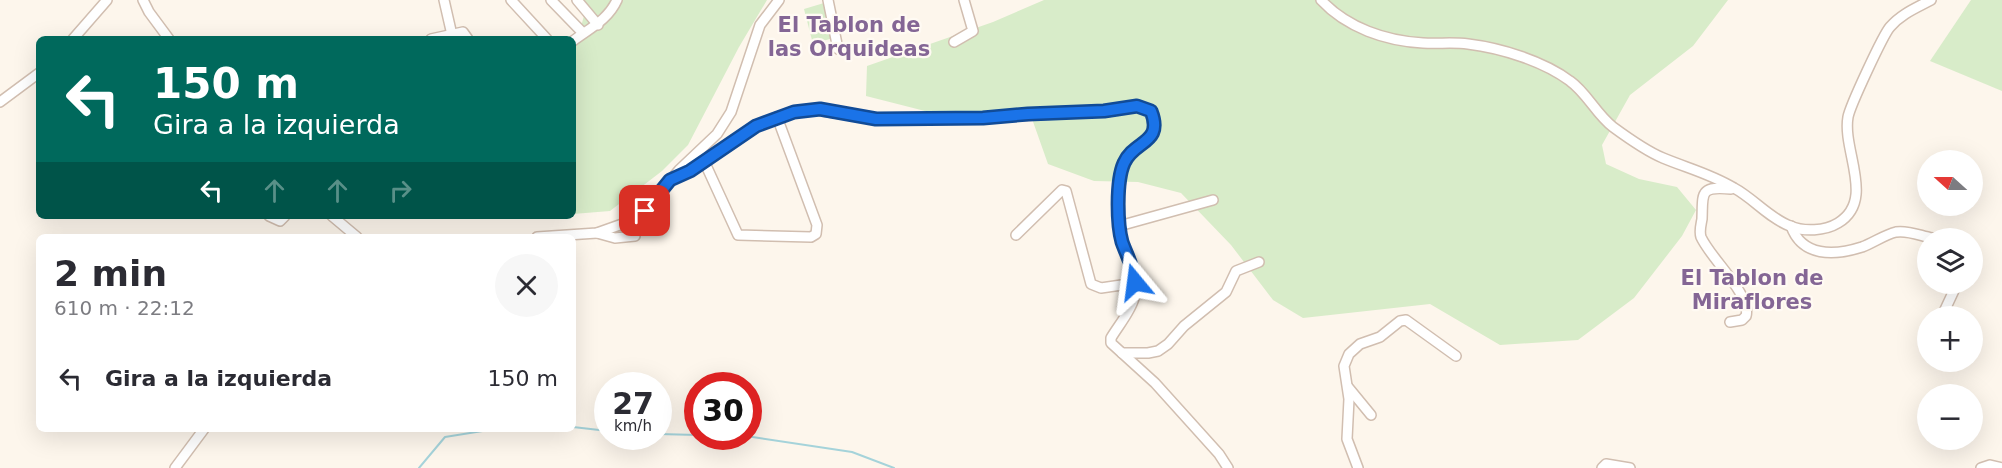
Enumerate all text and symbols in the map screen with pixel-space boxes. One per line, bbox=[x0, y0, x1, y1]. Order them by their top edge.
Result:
district label: El Tablon de las Orquideas bbox=[768, 13, 930, 61]
text: 150 m bbox=[153, 59, 299, 108]
icon: left bbox=[54, 60, 132, 138]
text: Gira a la izquierda bbox=[153, 109, 400, 140]
north arrow bbox=[1917, 150, 1983, 216]
map controls bbox=[1917, 150, 1983, 450]
icon: left bbox=[195, 174, 228, 207]
icon: ahead bbox=[258, 174, 291, 207]
icon: ahead bbox=[321, 174, 354, 207]
icon: right bbox=[384, 174, 417, 207]
pin bbox=[619, 185, 670, 236]
icon: arrive bbox=[628, 194, 661, 227]
button: layers bbox=[1917, 228, 1983, 294]
position arrow bbox=[1103, 250, 1167, 314]
text: 2 min bbox=[54, 253, 167, 294]
button: close bbox=[495, 254, 558, 317]
district label: El Tablon de Miraflores bbox=[1681, 266, 1823, 314]
text: 610 m · 22:12 bbox=[54, 296, 195, 320]
button: + bbox=[1917, 306, 1983, 372]
icon: left bbox=[54, 362, 87, 395]
text: Gira a la izquierda bbox=[105, 366, 332, 391]
text: 150 m bbox=[488, 366, 558, 391]
speed limit sign: 30 bbox=[684, 372, 762, 450]
button: − bbox=[1917, 384, 1983, 450]
text: 27 bbox=[612, 386, 654, 421]
text: km/h bbox=[614, 417, 652, 435]

